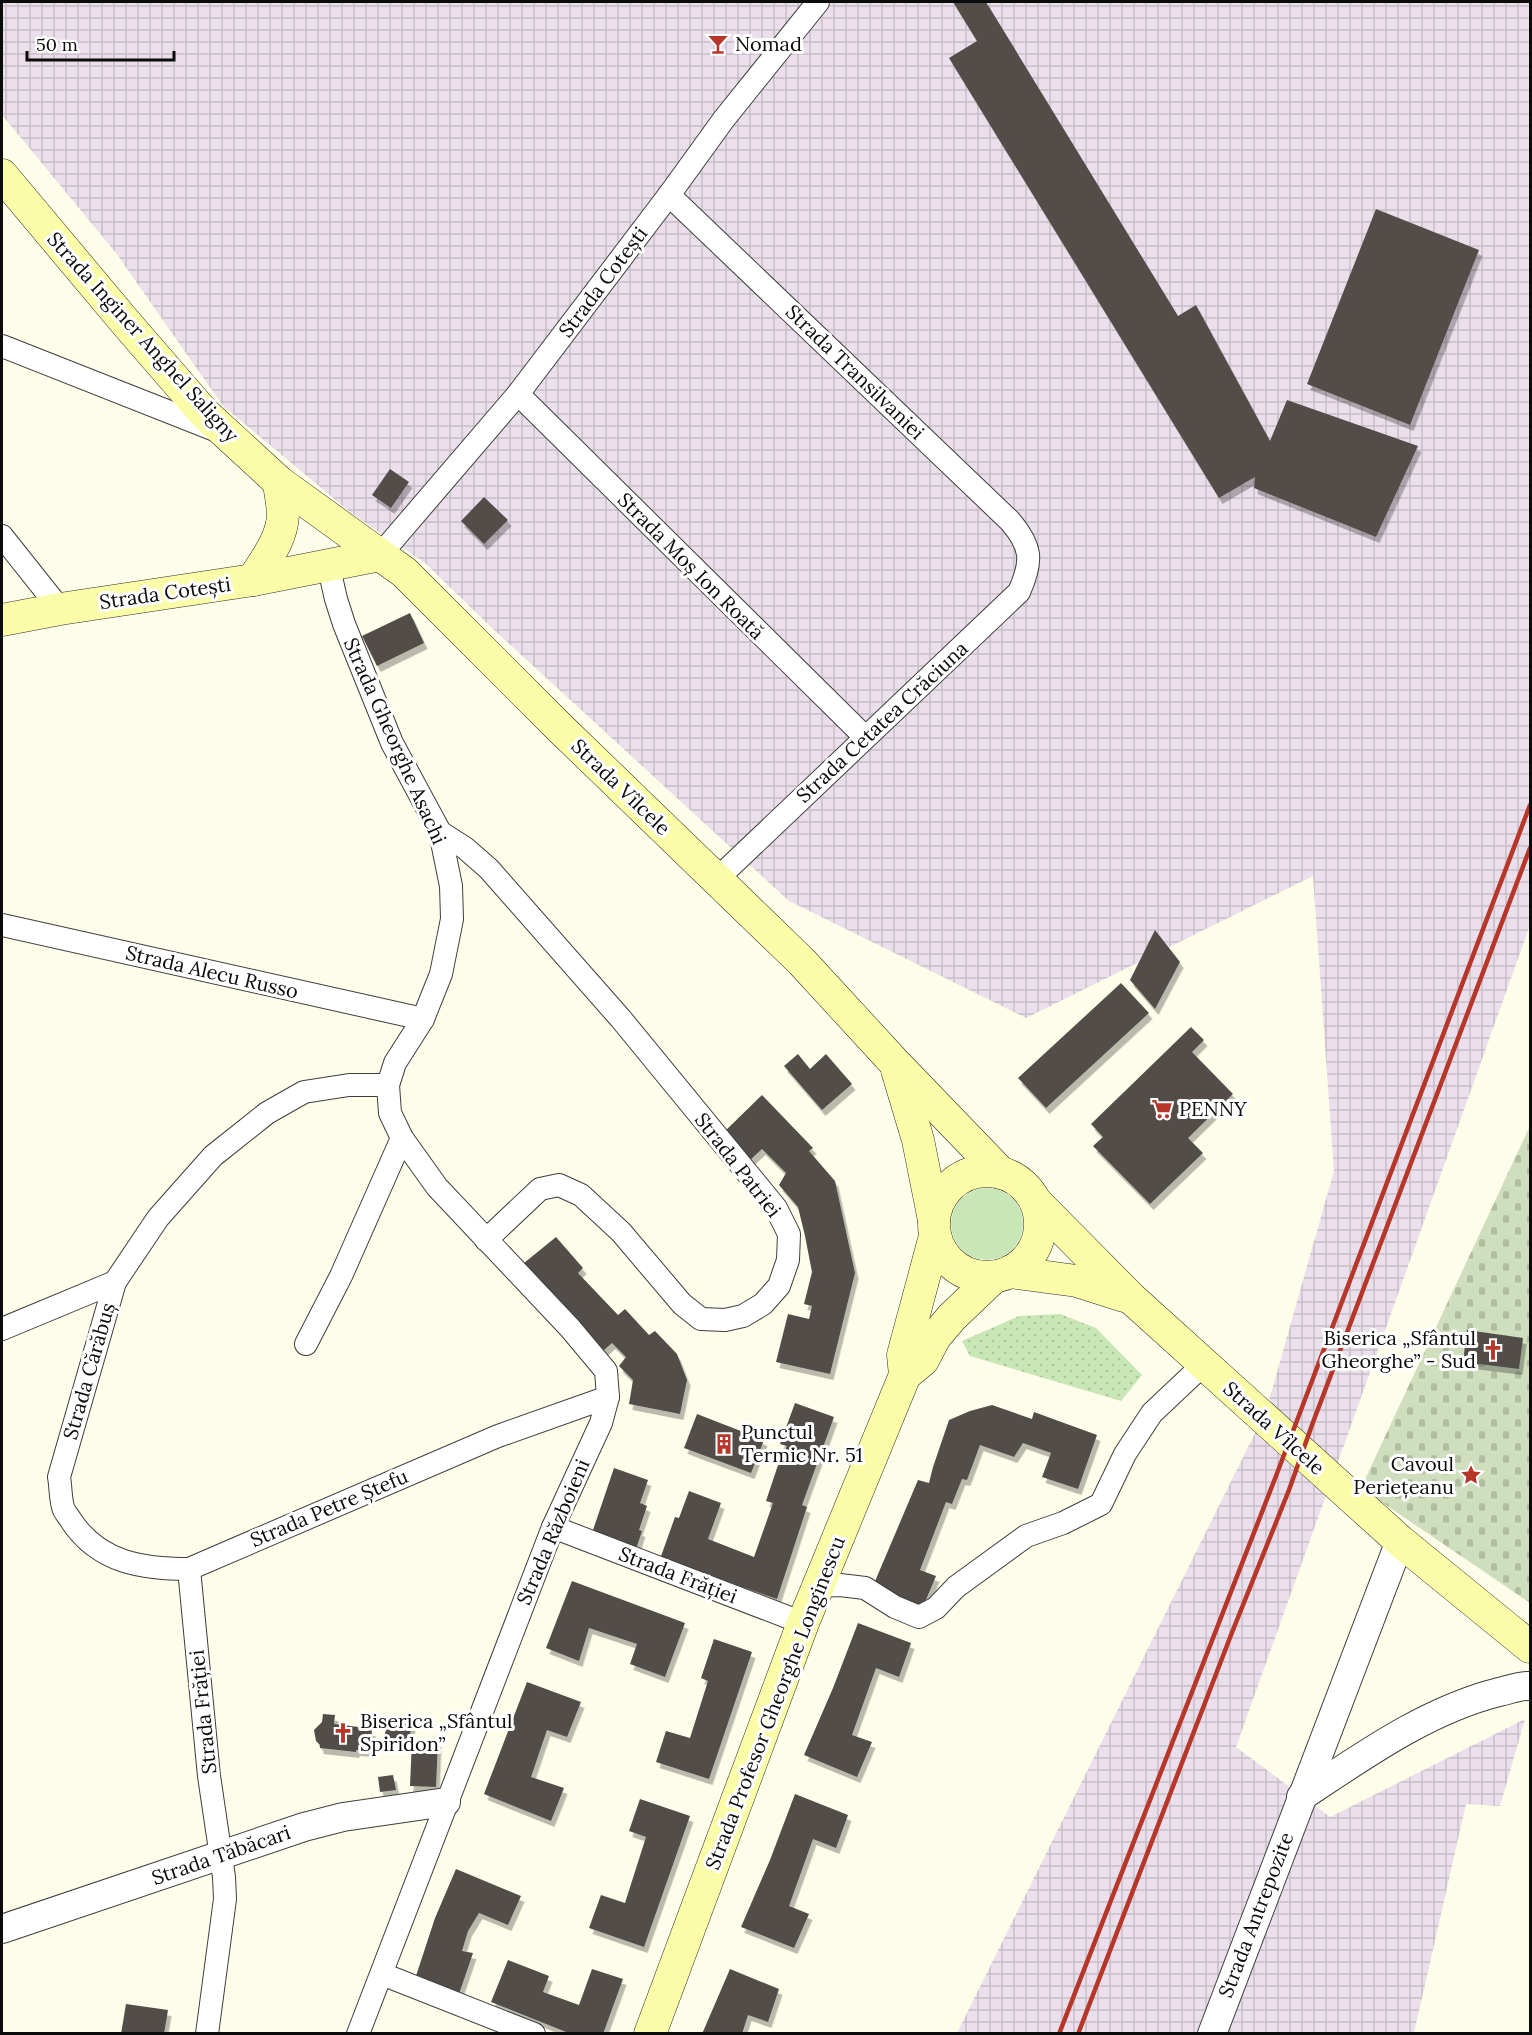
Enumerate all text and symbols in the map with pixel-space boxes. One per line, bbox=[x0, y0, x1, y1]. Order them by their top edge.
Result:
scale bar bbox=[27, 24, 174, 62]
place label: Nomad bbox=[735, 31, 802, 56]
bar icon: Nomad bbox=[706, 32, 730, 56]
text: 50 m bbox=[36, 33, 78, 56]
street label: Strada Cotești bbox=[553, 221, 652, 342]
street label: Strada Inginer Anghel Saligny bbox=[42, 226, 245, 447]
street label: Strada Transilvaniei bbox=[781, 299, 930, 444]
street label: Strada Moș Ion Roată bbox=[613, 487, 770, 644]
street label: Strada Cotești bbox=[98, 571, 232, 614]
street label: Strada Gheorghe Asachi bbox=[339, 634, 452, 848]
street label: Strada Cetatea Crăciuna bbox=[791, 636, 973, 808]
street label: Strada Vîlcele bbox=[567, 733, 676, 840]
street label: Strada Alecu Russo bbox=[123, 939, 301, 1004]
place label: PENNY bbox=[1179, 1096, 1247, 1121]
supermarket icon: PENNY bbox=[1150, 1097, 1174, 1121]
street label: Strada Patriei bbox=[690, 1107, 787, 1222]
street label: Strada Cărăbuș bbox=[57, 1299, 120, 1442]
place label: Biserica „Sfântul Gheorghe” - Sud bbox=[1321, 1325, 1476, 1373]
church icon: Biserica „Sfântul Gheorghe” - Sud bbox=[1481, 1338, 1505, 1362]
street label: Strada Vîlcele bbox=[1218, 1376, 1330, 1480]
place label: Punctul Termic Nr. 51 bbox=[741, 1419, 863, 1467]
building icon: Punctul Termic Nr. 51 bbox=[712, 1432, 736, 1456]
place label: Cavoul Periețeanu bbox=[1353, 1451, 1454, 1499]
street label: Strada Războieni bbox=[511, 1455, 595, 1609]
street label: Strada Petre Ștefu bbox=[246, 1463, 411, 1552]
place icon: Cavoul Periețeanu bbox=[1459, 1463, 1483, 1487]
street label: Strada Profesor Gheorghe Longinescu bbox=[699, 1532, 850, 1873]
street label: Strada Frăției bbox=[616, 1541, 741, 1609]
street label: Strada Frăției bbox=[184, 1649, 221, 1775]
place label: Biserica „Sfântul Spiridon” bbox=[360, 1708, 512, 1756]
church icon: Biserica „Sfântul Spiridon” bbox=[331, 1721, 355, 1745]
street label: Strada Tăbăcari bbox=[148, 1819, 294, 1890]
street label: Strada Antrepozite bbox=[1212, 1828, 1299, 2001]

